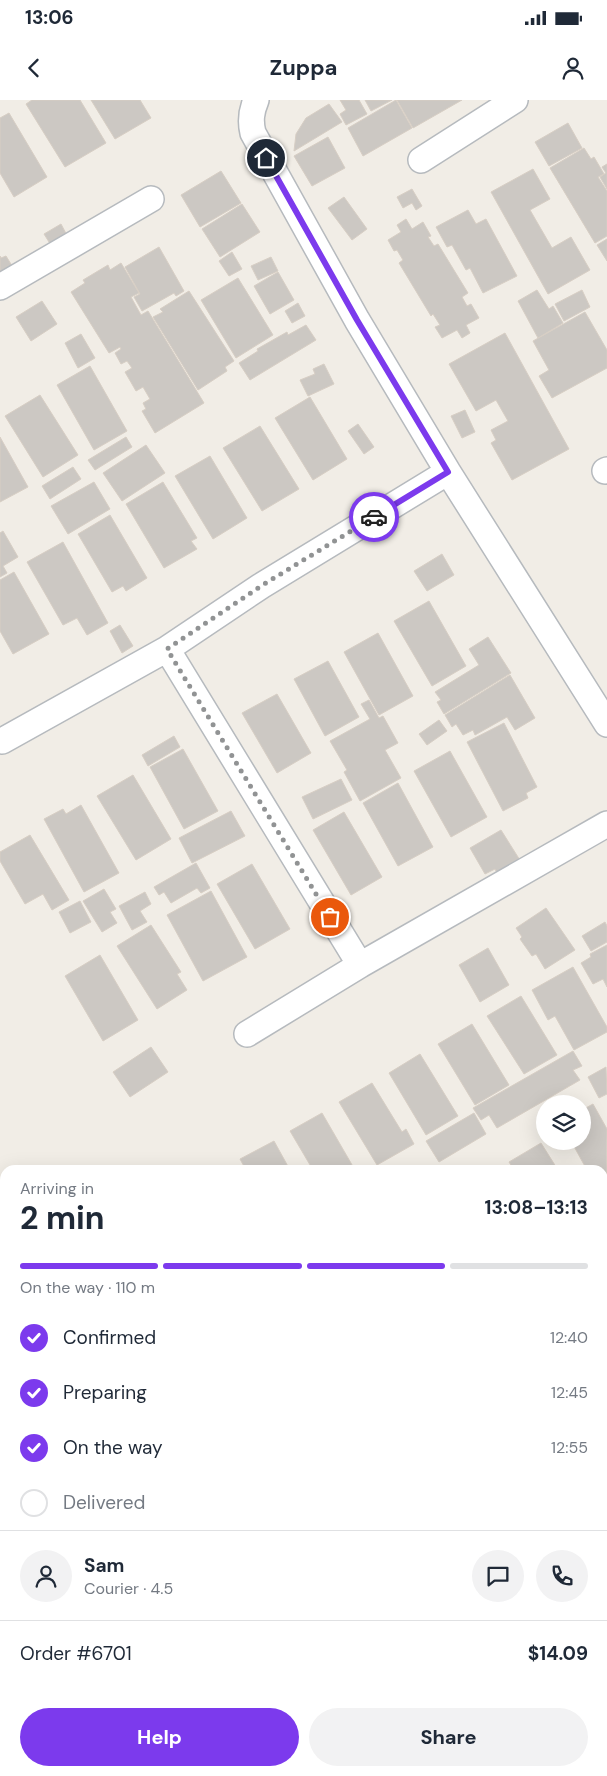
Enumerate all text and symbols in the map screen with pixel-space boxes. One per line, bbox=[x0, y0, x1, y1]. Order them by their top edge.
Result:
text: 13:06 bbox=[25, 5, 74, 30]
text: Zuppa bbox=[270, 53, 337, 82]
icon: back bbox=[20, 54, 48, 82]
icon: person bbox=[559, 54, 587, 82]
pin bbox=[245, 137, 287, 179]
icon: home bbox=[252, 144, 280, 172]
courier bbox=[349, 492, 399, 542]
icon: car bbox=[360, 503, 388, 531]
pin bbox=[309, 896, 351, 938]
icon: bag bbox=[316, 903, 344, 931]
map controls bbox=[536, 1095, 591, 1150]
button: layers bbox=[536, 1095, 591, 1150]
text: Arriving in bbox=[20, 1178, 94, 1199]
text: 13:08–13:13 bbox=[485, 1195, 588, 1220]
text: 2 min bbox=[20, 1197, 105, 1239]
text: On the way · 110 m bbox=[20, 1277, 155, 1298]
icon: check bbox=[20, 1324, 48, 1352]
text: Confirmed bbox=[63, 1325, 156, 1350]
text: 12:40 bbox=[550, 1327, 588, 1348]
icon: check bbox=[20, 1379, 48, 1407]
text: Preparing bbox=[63, 1380, 147, 1405]
text: 12:45 bbox=[551, 1382, 588, 1403]
icon: check bbox=[20, 1434, 48, 1462]
text: On the way bbox=[63, 1435, 163, 1460]
text: 12:55 bbox=[551, 1437, 588, 1458]
text: Delivered bbox=[63, 1490, 145, 1515]
button: person bbox=[20, 1550, 72, 1602]
button: chat bbox=[472, 1550, 524, 1602]
button: phone bbox=[536, 1550, 588, 1602]
text: Sam bbox=[84, 1553, 125, 1578]
text: Courier · 4.5 bbox=[84, 1578, 173, 1599]
text: Order #6701 bbox=[20, 1641, 132, 1666]
text: $14.09 bbox=[528, 1641, 588, 1666]
button: Help bbox=[20, 1708, 299, 1766]
button: Share bbox=[309, 1708, 588, 1766]

